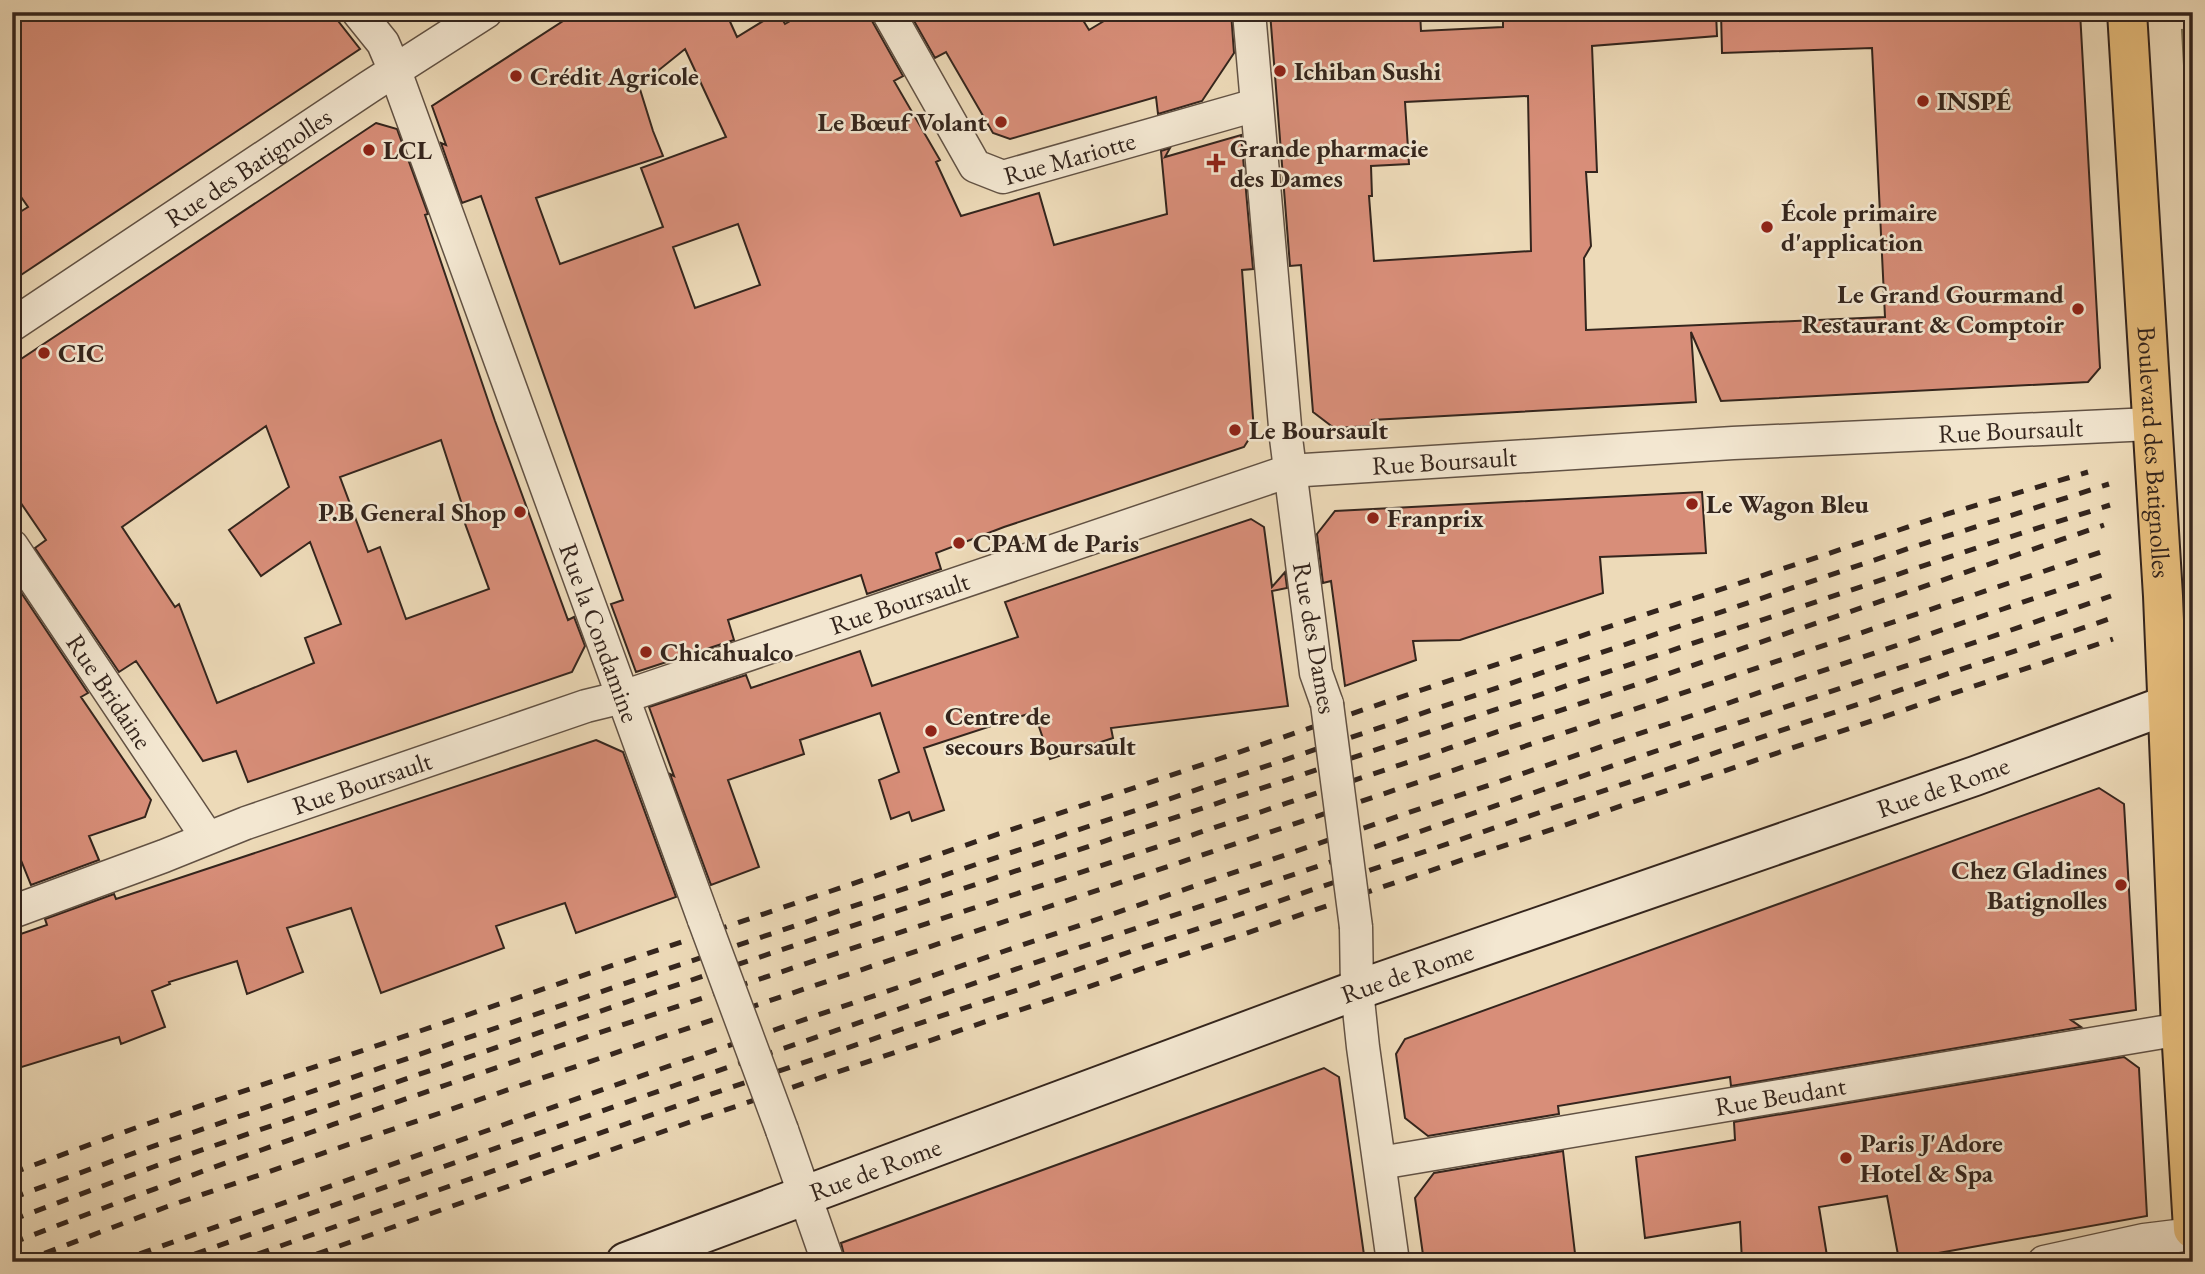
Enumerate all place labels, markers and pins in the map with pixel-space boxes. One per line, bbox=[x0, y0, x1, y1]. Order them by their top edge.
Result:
place label: Ichiban Sushi bbox=[1294, 54, 1441, 88]
place label: Crédit Agricole bbox=[530, 59, 699, 93]
marker: Ichiban Sushi bbox=[1272, 63, 1288, 79]
marker: Crédit Agricole bbox=[508, 68, 524, 84]
place label: INSPÉ bbox=[1937, 84, 2011, 118]
marker: INSPÉ bbox=[1915, 93, 1931, 109]
place label: Le Bœuf Volant bbox=[818, 105, 987, 139]
marker: Le Bœuf Volant bbox=[993, 114, 1009, 130]
place label: Grande pharmacie des Dames bbox=[1230, 131, 1429, 195]
place label: LCL bbox=[383, 133, 433, 167]
marker: LCL bbox=[361, 142, 377, 158]
marker: Grande pharmacie des Dames bbox=[1208, 155, 1224, 171]
place label: École primaire d'application bbox=[1781, 195, 1937, 259]
marker: École primaire d'application bbox=[1759, 219, 1775, 235]
place label: Le Grand Gourmand Restaurant & Comptoir bbox=[1801, 277, 2065, 341]
marker: Le Grand Gourmand Restaurant & Comptoir bbox=[2070, 301, 2086, 317]
place label: CIC bbox=[58, 336, 104, 370]
marker: CIC bbox=[36, 345, 52, 361]
place label: Le Boursault bbox=[1249, 413, 1388, 447]
marker: Le Boursault bbox=[1227, 422, 1243, 438]
place label: Le Wagon Bleu bbox=[1706, 487, 1870, 521]
place label: P.B General Shop bbox=[318, 495, 506, 529]
marker: Le Wagon Bleu bbox=[1684, 496, 1700, 512]
place label: Franprix bbox=[1387, 501, 1484, 535]
marker: P.B General Shop bbox=[512, 504, 528, 520]
marker: Franprix bbox=[1365, 510, 1381, 526]
place label: CPAM de Paris bbox=[973, 526, 1139, 560]
marker: CPAM de Paris bbox=[951, 535, 967, 551]
place label: Chicahualco bbox=[660, 635, 793, 669]
marker: Chicahualco bbox=[638, 644, 654, 660]
place label: Centre de secours Boursault bbox=[945, 699, 1136, 763]
marker: Centre de secours Boursault bbox=[923, 723, 939, 739]
place label: Chez Gladines Batignolles bbox=[1951, 853, 2107, 917]
marker: Chez Gladines Batignolles bbox=[2113, 877, 2129, 893]
place label: Paris J'Adore Hotel & Spa bbox=[1860, 1126, 2003, 1190]
marker: Paris J'Adore Hotel & Spa bbox=[1838, 1150, 1854, 1166]

